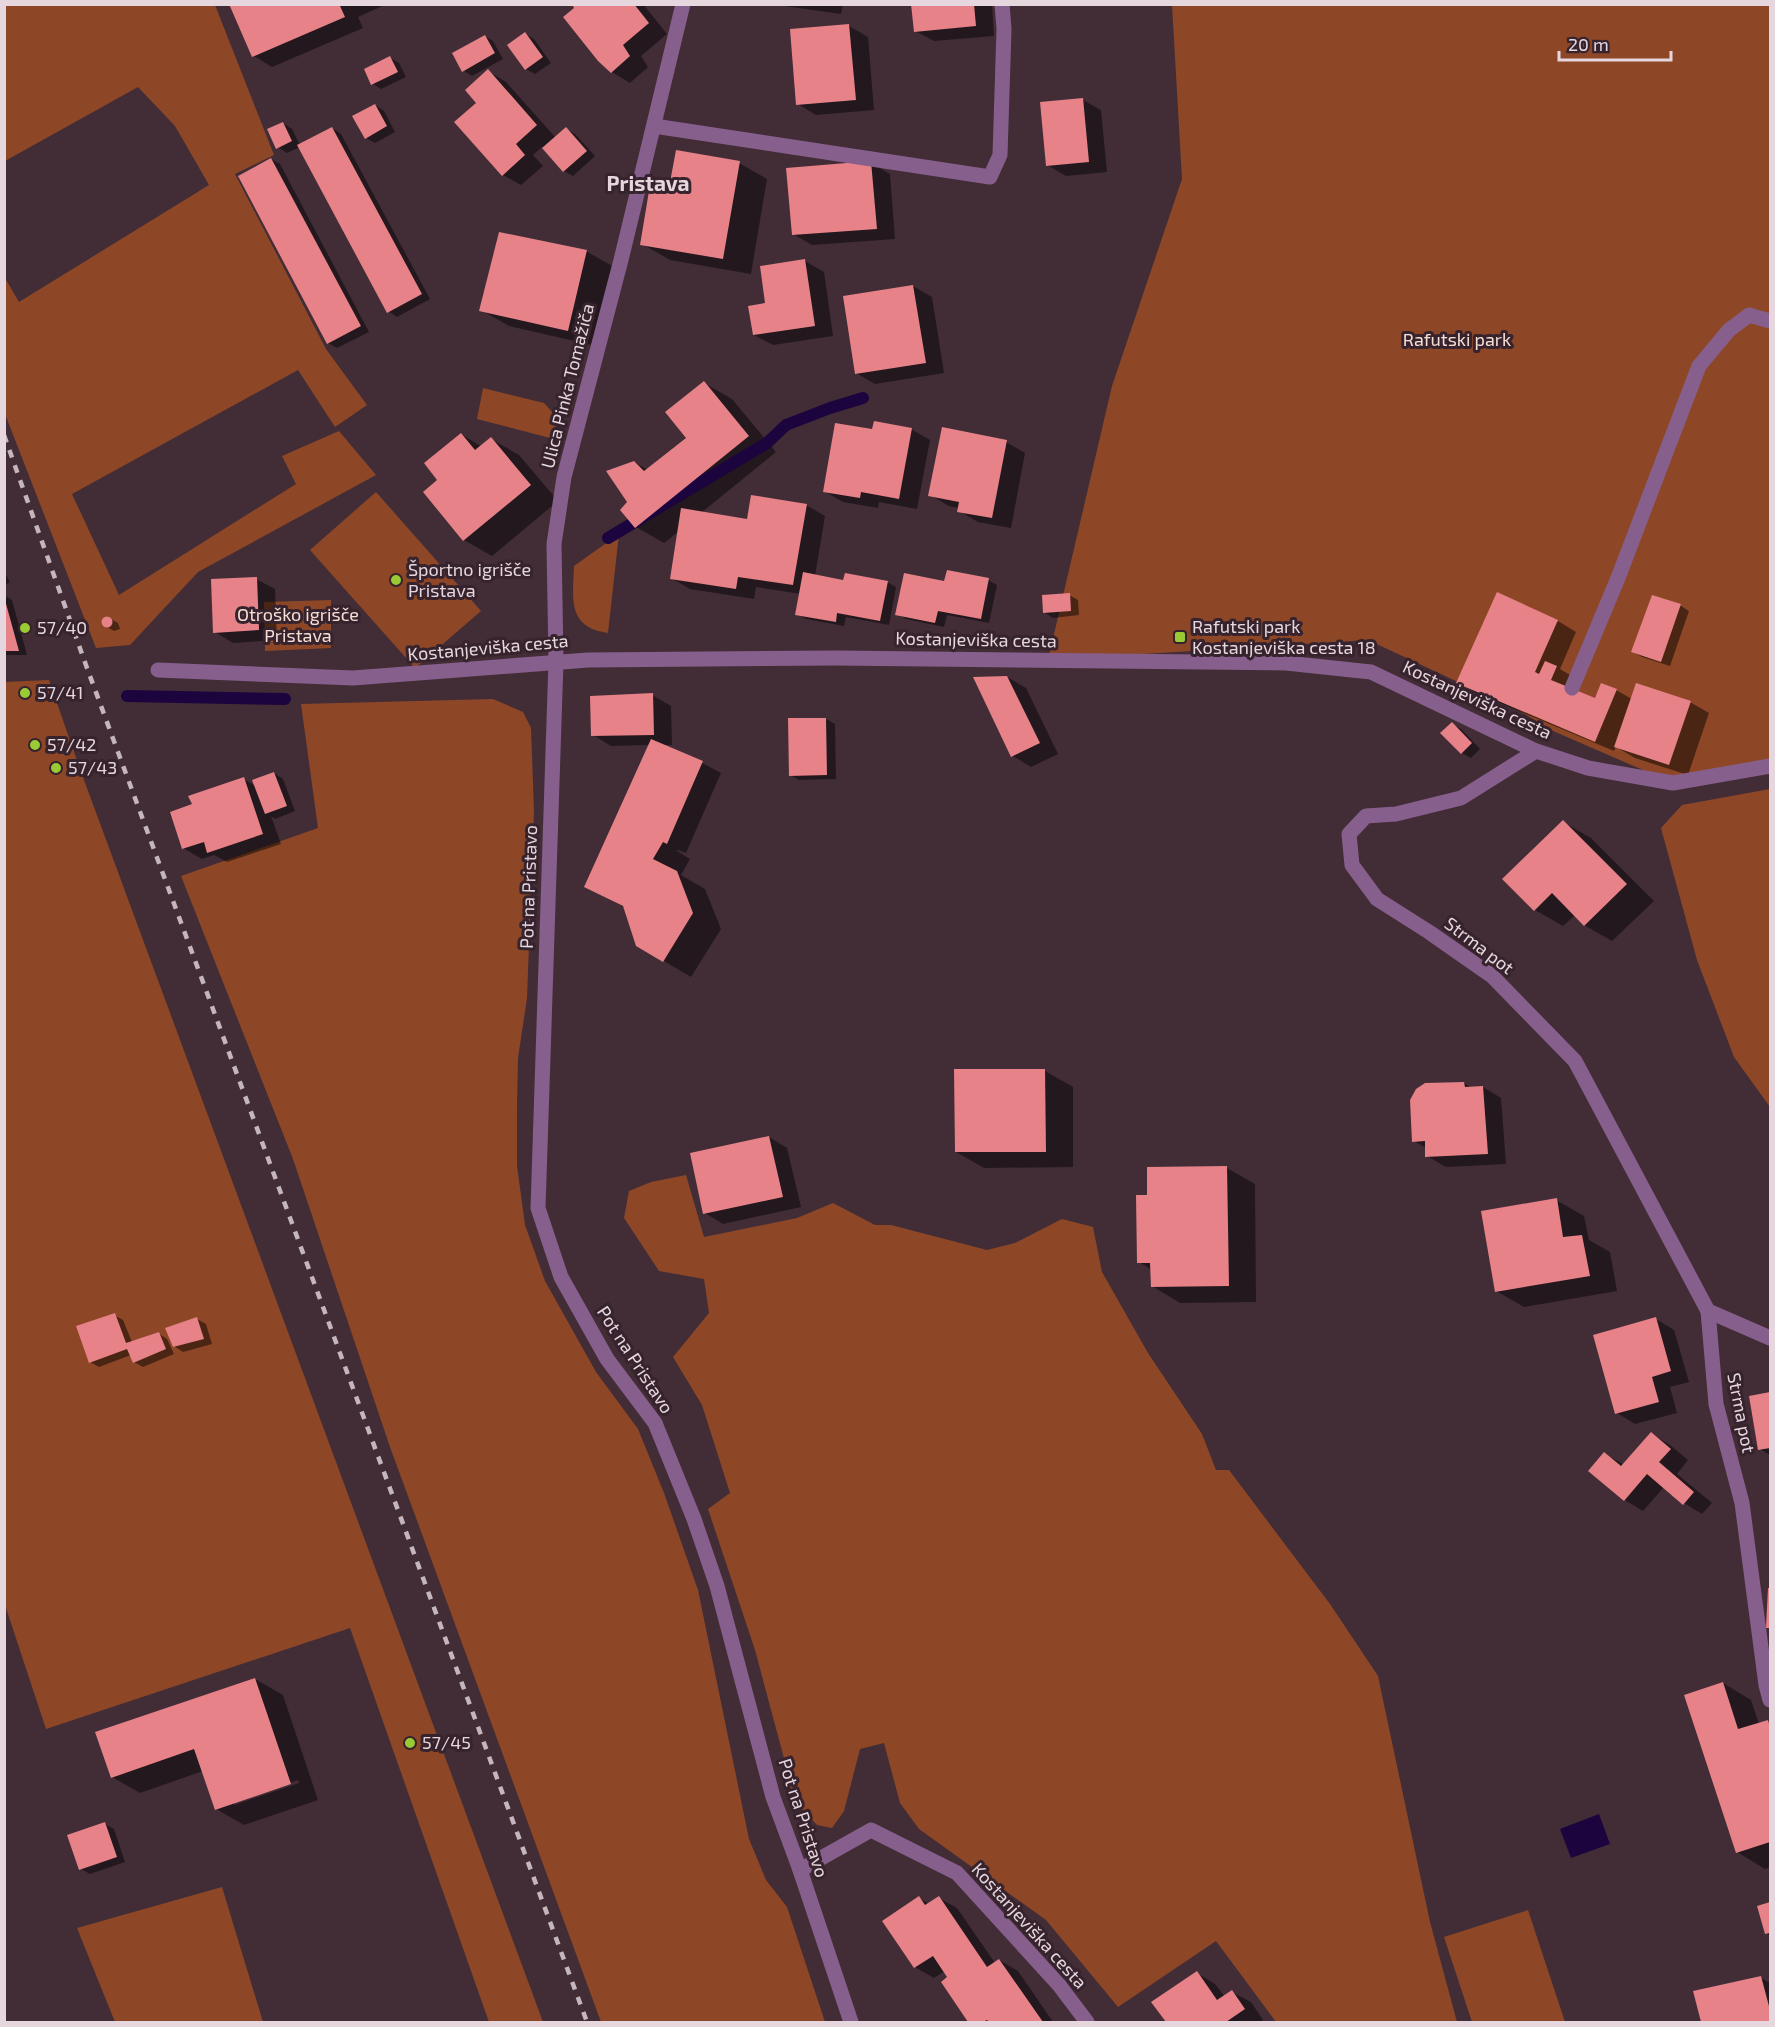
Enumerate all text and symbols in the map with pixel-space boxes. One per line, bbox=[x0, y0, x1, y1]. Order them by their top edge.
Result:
scale bar bbox=[1559, 24, 1672, 62]
text: 20 m bbox=[1568, 33, 1609, 55]
district label: Pristava bbox=[606, 170, 690, 195]
street label: Ulica Pinka Tomažiča bbox=[536, 301, 598, 471]
park label: Rafutski park bbox=[1403, 328, 1511, 350]
place label: Športno igrišče Pristava bbox=[408, 558, 531, 601]
marker: Športno igrišče Pristava bbox=[389, 573, 403, 587]
park label: Otroško igrišče Pristava bbox=[237, 603, 359, 646]
place label: Rafutski park Kostanjeviška cesta 18 bbox=[1192, 615, 1376, 658]
place label: 57/40 bbox=[37, 616, 87, 638]
marker: 57/40 bbox=[18, 621, 32, 635]
street label: Kostanjeviška cesta bbox=[895, 627, 1057, 651]
street label: Kostanjeviška cesta bbox=[407, 629, 569, 665]
marker: Rafutski park Kostanjeviška cesta 18 bbox=[1173, 630, 1187, 644]
street label: Kostanjeviška cesta bbox=[1400, 655, 1555, 743]
place label: 57/41 bbox=[37, 681, 83, 703]
marker: 57/41 bbox=[18, 686, 32, 700]
place label: 57/42 bbox=[47, 733, 96, 755]
marker: 57/42 bbox=[28, 738, 42, 752]
place label: 57/43 bbox=[68, 756, 117, 778]
marker: 57/43 bbox=[49, 761, 63, 775]
street label: Pot na Pristavo bbox=[515, 825, 541, 949]
street label: Strma pot bbox=[1441, 912, 1519, 979]
street label: Pot na Pristavo bbox=[593, 1302, 679, 1417]
street label: Strma pot bbox=[1723, 1371, 1761, 1455]
place label: 57/45 bbox=[422, 1731, 471, 1753]
marker: 57/45 bbox=[403, 1736, 417, 1750]
street label: Pot na Pristavo bbox=[774, 1755, 834, 1880]
street label: Kostanjeviška cesta bbox=[968, 1858, 1092, 1993]

